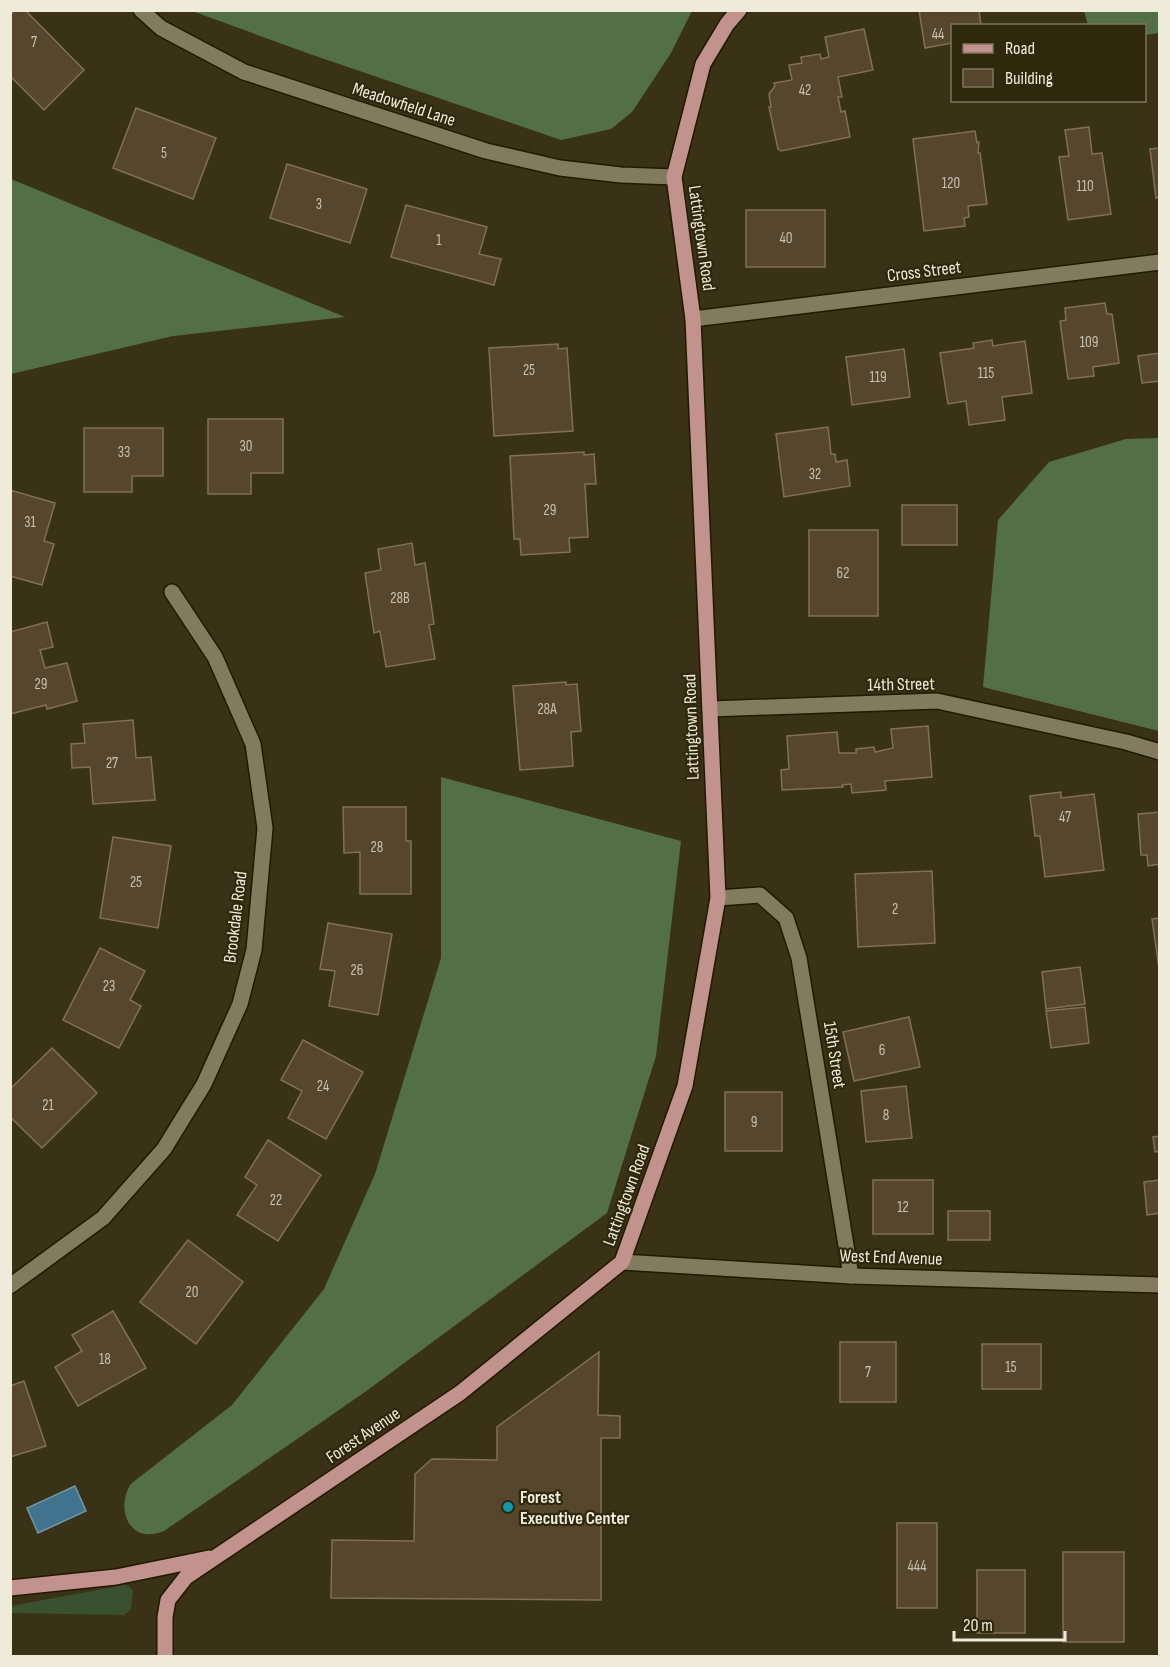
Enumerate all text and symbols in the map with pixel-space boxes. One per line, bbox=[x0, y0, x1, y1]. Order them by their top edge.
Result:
legend bbox=[951, 24, 1146, 102]
house number: 44 bbox=[932, 25, 944, 44]
house number: 7 bbox=[31, 33, 37, 52]
text: Road bbox=[1005, 38, 1035, 59]
text: Building bbox=[1005, 68, 1053, 89]
street label: Meadowfield Lane bbox=[350, 78, 458, 131]
house number: 42 bbox=[799, 81, 811, 100]
house number: 5 bbox=[161, 144, 167, 163]
house number: 120 bbox=[942, 174, 960, 193]
house number: 110 bbox=[1076, 177, 1094, 196]
street label: Lattingtown Road bbox=[684, 184, 719, 292]
house number: 3 bbox=[316, 195, 322, 214]
house number: 40 bbox=[780, 229, 792, 248]
house number: 1 bbox=[436, 231, 442, 250]
street label: Cross Street bbox=[886, 256, 963, 286]
house number: 109 bbox=[1080, 333, 1098, 352]
house number: 25 bbox=[523, 361, 535, 380]
house number: 115 bbox=[978, 364, 994, 383]
house number: 119 bbox=[869, 368, 887, 387]
house number: 30 bbox=[240, 437, 252, 456]
house number: 33 bbox=[118, 443, 130, 462]
house number: 32 bbox=[809, 465, 821, 484]
house number: 29 bbox=[544, 501, 556, 520]
house number: 31 bbox=[24, 513, 37, 532]
house number: 62 bbox=[837, 564, 849, 583]
house number: 28B bbox=[390, 589, 410, 608]
street label: 14th Street bbox=[867, 673, 936, 696]
street label: Lattingtown Road bbox=[679, 674, 704, 780]
house number: 29 bbox=[35, 675, 47, 694]
house number: 28A bbox=[537, 700, 557, 719]
house number: 27 bbox=[106, 754, 118, 773]
house number: 47 bbox=[1059, 808, 1071, 827]
house number: 28 bbox=[371, 838, 383, 857]
street label: Brookdale Road bbox=[219, 870, 252, 964]
house number: 25 bbox=[130, 873, 142, 892]
house number: 2 bbox=[892, 900, 898, 919]
house number: 26 bbox=[351, 961, 363, 980]
house number: 23 bbox=[103, 977, 115, 996]
street label: 15th Street bbox=[819, 1020, 850, 1091]
house number: 6 bbox=[879, 1041, 885, 1060]
house number: 24 bbox=[317, 1077, 329, 1096]
house number: 21 bbox=[42, 1096, 54, 1115]
house number: 8 bbox=[883, 1106, 889, 1125]
house number: 9 bbox=[751, 1113, 757, 1132]
street label: Lattingtown Road bbox=[598, 1142, 654, 1249]
house number: 22 bbox=[270, 1191, 282, 1210]
house number: 12 bbox=[897, 1198, 909, 1217]
street label: West End Avenue bbox=[839, 1245, 943, 1270]
house number: 20 bbox=[186, 1283, 198, 1302]
house number: 18 bbox=[99, 1350, 111, 1369]
house number: 15 bbox=[1005, 1358, 1017, 1377]
house number: 7 bbox=[865, 1363, 871, 1382]
street label: Forest Avenue bbox=[322, 1403, 404, 1468]
place label: Forest Executive Center bbox=[520, 1487, 630, 1529]
marker: Forest Executive Center bbox=[501, 1500, 515, 1514]
house number: 444 bbox=[908, 1557, 926, 1576]
scale bar bbox=[954, 1604, 1065, 1642]
text: 20 m bbox=[963, 1615, 993, 1636]

